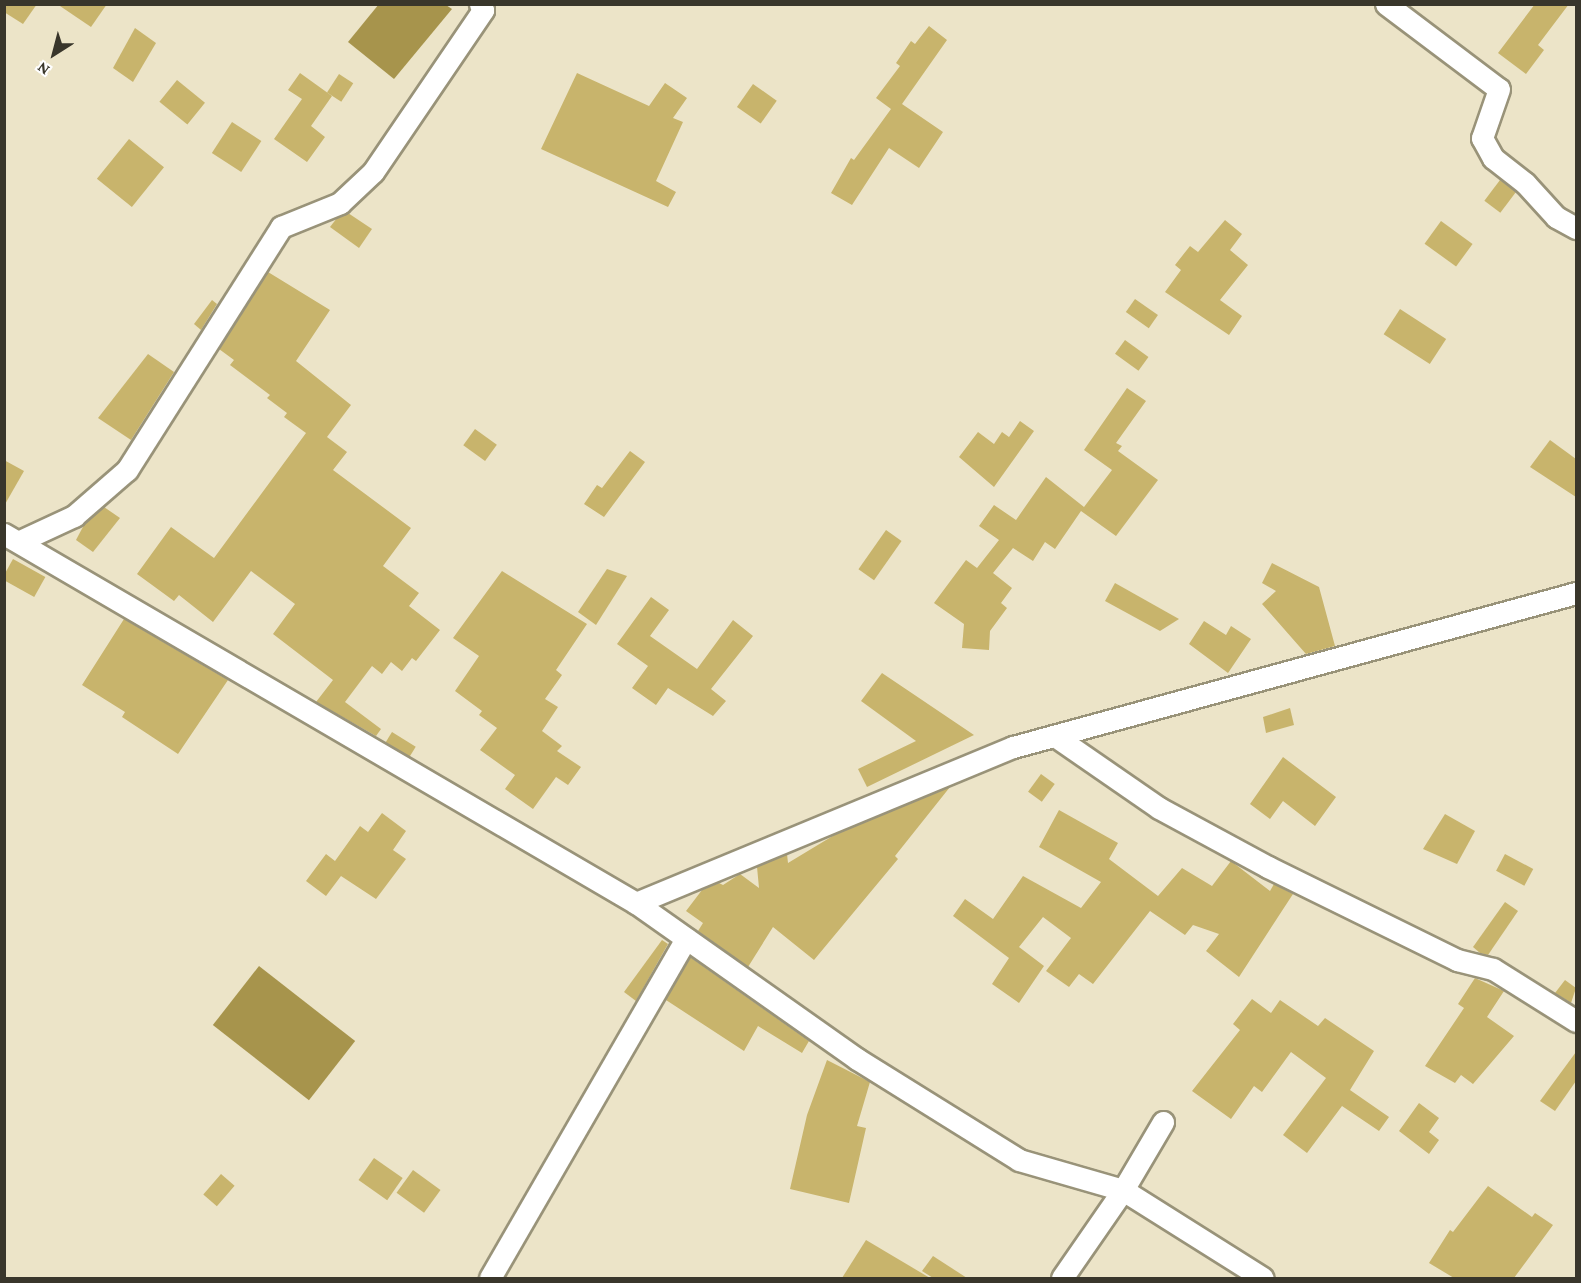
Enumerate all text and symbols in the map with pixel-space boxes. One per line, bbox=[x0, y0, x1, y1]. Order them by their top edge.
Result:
north arrow bbox=[24, 24, 84, 84]
text: N bbox=[34, 59, 53, 79]

